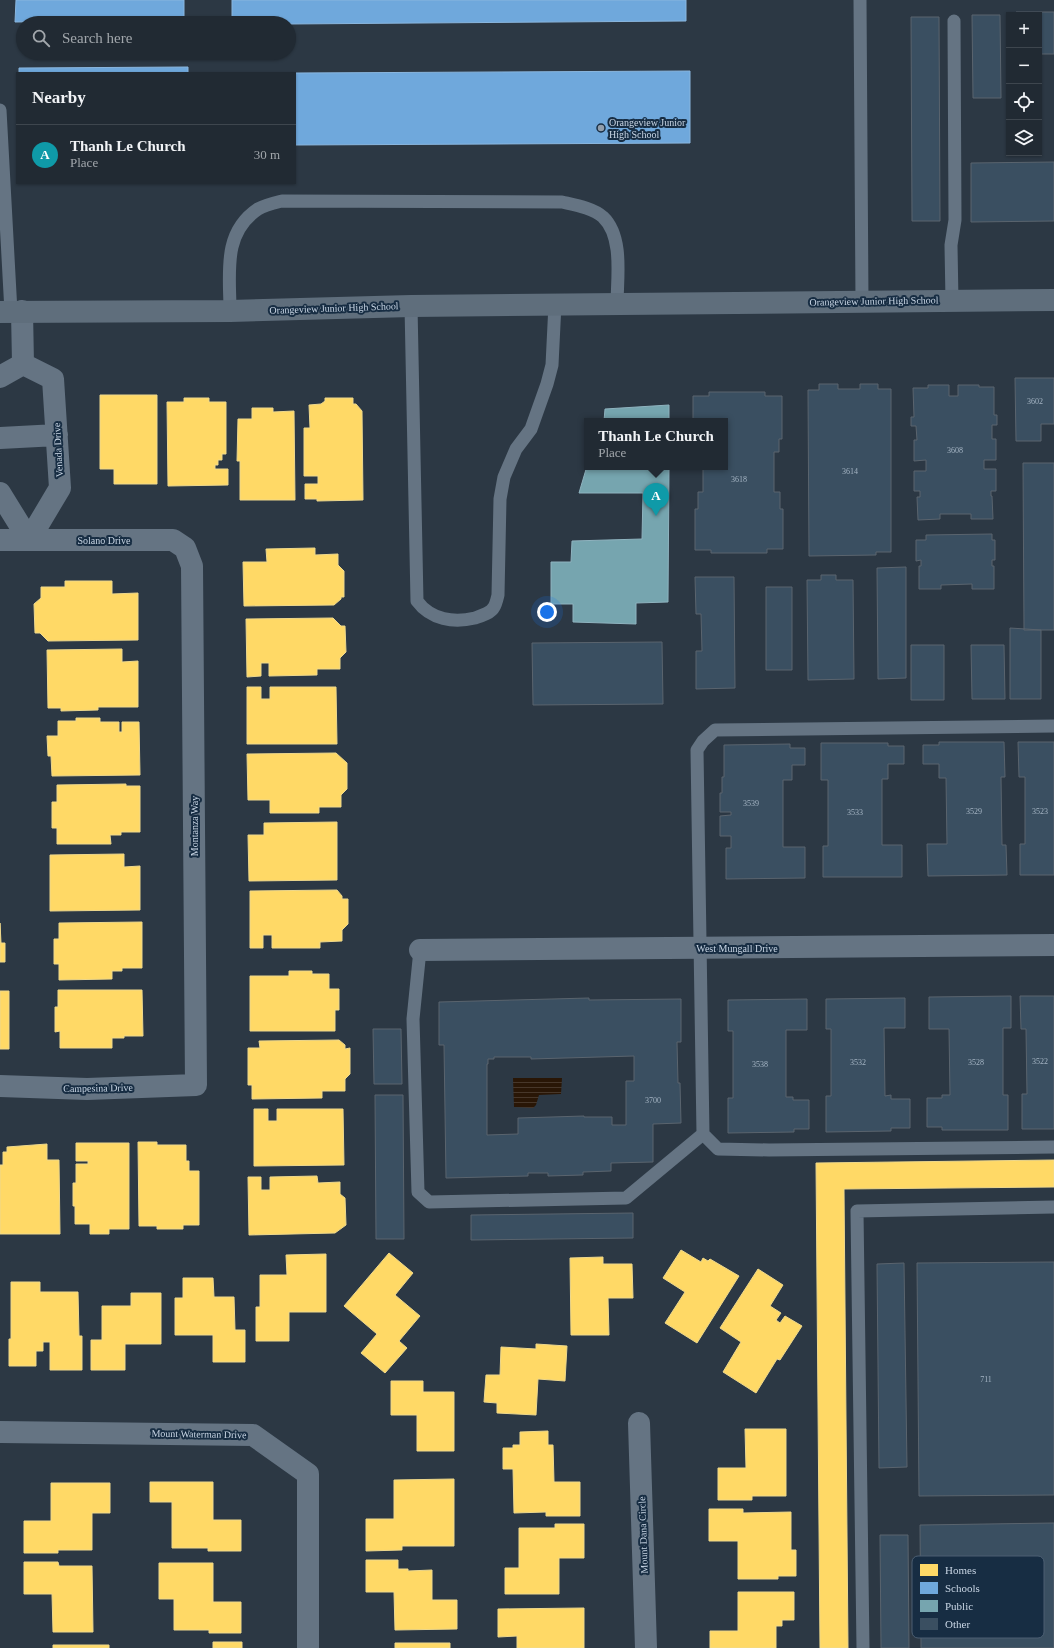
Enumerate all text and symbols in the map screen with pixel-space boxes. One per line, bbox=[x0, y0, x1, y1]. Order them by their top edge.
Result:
map controls bbox=[1006, 12, 1042, 156]
button: + bbox=[1006, 12, 1042, 48]
search box bbox=[16, 16, 296, 60]
icon: search bbox=[30, 27, 52, 49]
text: Search here bbox=[62, 30, 132, 46]
button: − bbox=[1006, 48, 1042, 84]
button: locate bbox=[1006, 84, 1042, 120]
text: Nearby bbox=[32, 88, 86, 107]
place label: Orangeview Junior High School bbox=[609, 117, 686, 140]
button: layers bbox=[1006, 120, 1042, 156]
marker: Orangeview Junior High School bbox=[596, 123, 606, 133]
text: Thanh Le Church bbox=[70, 138, 186, 154]
text: A bbox=[40, 147, 50, 162]
text: 30 m bbox=[254, 147, 280, 162]
text: Place bbox=[70, 155, 98, 170]
street label: Orangeview Junior High School bbox=[809, 294, 939, 308]
street label: Orangeview Junior High School bbox=[269, 300, 399, 316]
house number: 3602 bbox=[1027, 397, 1043, 406]
popup bbox=[584, 418, 728, 470]
street label: Venada Drive bbox=[51, 422, 65, 478]
text: Thanh Le Church bbox=[598, 428, 714, 444]
text: Place bbox=[598, 445, 626, 460]
house number: 3608 bbox=[947, 446, 963, 455]
house number: 3614 bbox=[842, 467, 858, 476]
house number: 3618 bbox=[731, 475, 747, 484]
pin: A bbox=[643, 483, 669, 516]
street label: Solano Drive bbox=[77, 535, 131, 546]
your location bbox=[537, 602, 557, 622]
street label: Montanza Way bbox=[189, 796, 200, 856]
house number: 3539 bbox=[743, 799, 759, 808]
house number: 3529 bbox=[966, 807, 982, 816]
house number: 3523 bbox=[1032, 807, 1048, 816]
house number: 3533 bbox=[847, 808, 863, 817]
street label: West Mungall Drive bbox=[696, 943, 778, 954]
house number: 3522 bbox=[1032, 1057, 1048, 1066]
house number: 3532 bbox=[850, 1058, 866, 1067]
house number: 3528 bbox=[968, 1058, 984, 1067]
house number: 3538 bbox=[752, 1060, 768, 1069]
street label: Campesina Drive bbox=[63, 1082, 134, 1094]
house number: 3700 bbox=[645, 1096, 661, 1105]
house number: 711 bbox=[980, 1375, 992, 1384]
street label: Mount Waterman Drive bbox=[151, 1428, 247, 1440]
street label: Mount Dana Circle bbox=[636, 1496, 650, 1574]
legend bbox=[912, 1556, 1044, 1638]
text: Homes bbox=[945, 1564, 976, 1576]
text: Schools bbox=[945, 1582, 980, 1594]
text: Public bbox=[945, 1600, 973, 1612]
text: Other bbox=[945, 1618, 970, 1630]

